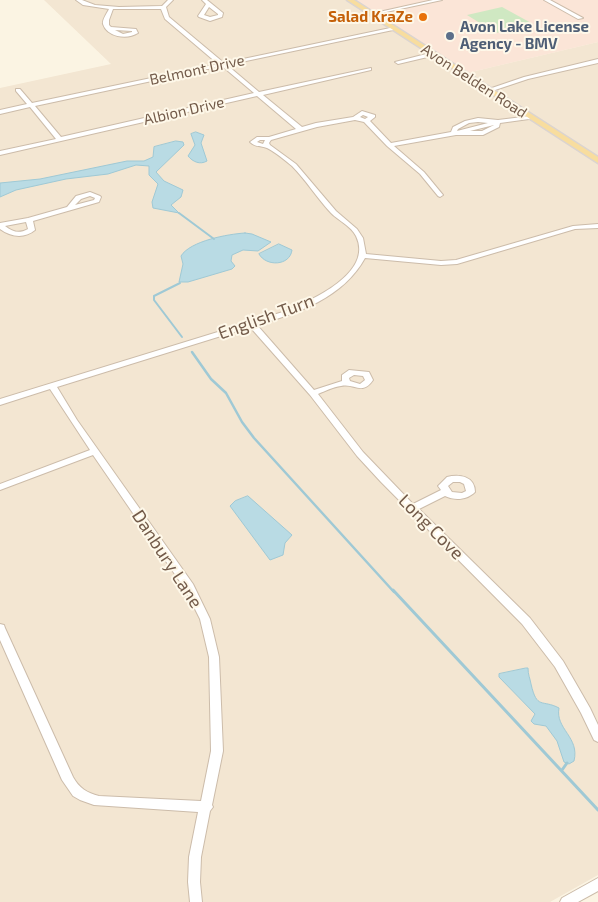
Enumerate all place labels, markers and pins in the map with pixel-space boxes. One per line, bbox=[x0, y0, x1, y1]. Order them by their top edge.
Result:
place label: Salad KraZe bbox=[328, 8, 413, 26]
marker: Salad KraZe bbox=[417, 11, 429, 23]
place label: Avon Lake License Agency - BMV bbox=[460, 18, 589, 53]
marker: Avon Lake License Agency - BMV bbox=[444, 30, 456, 42]

